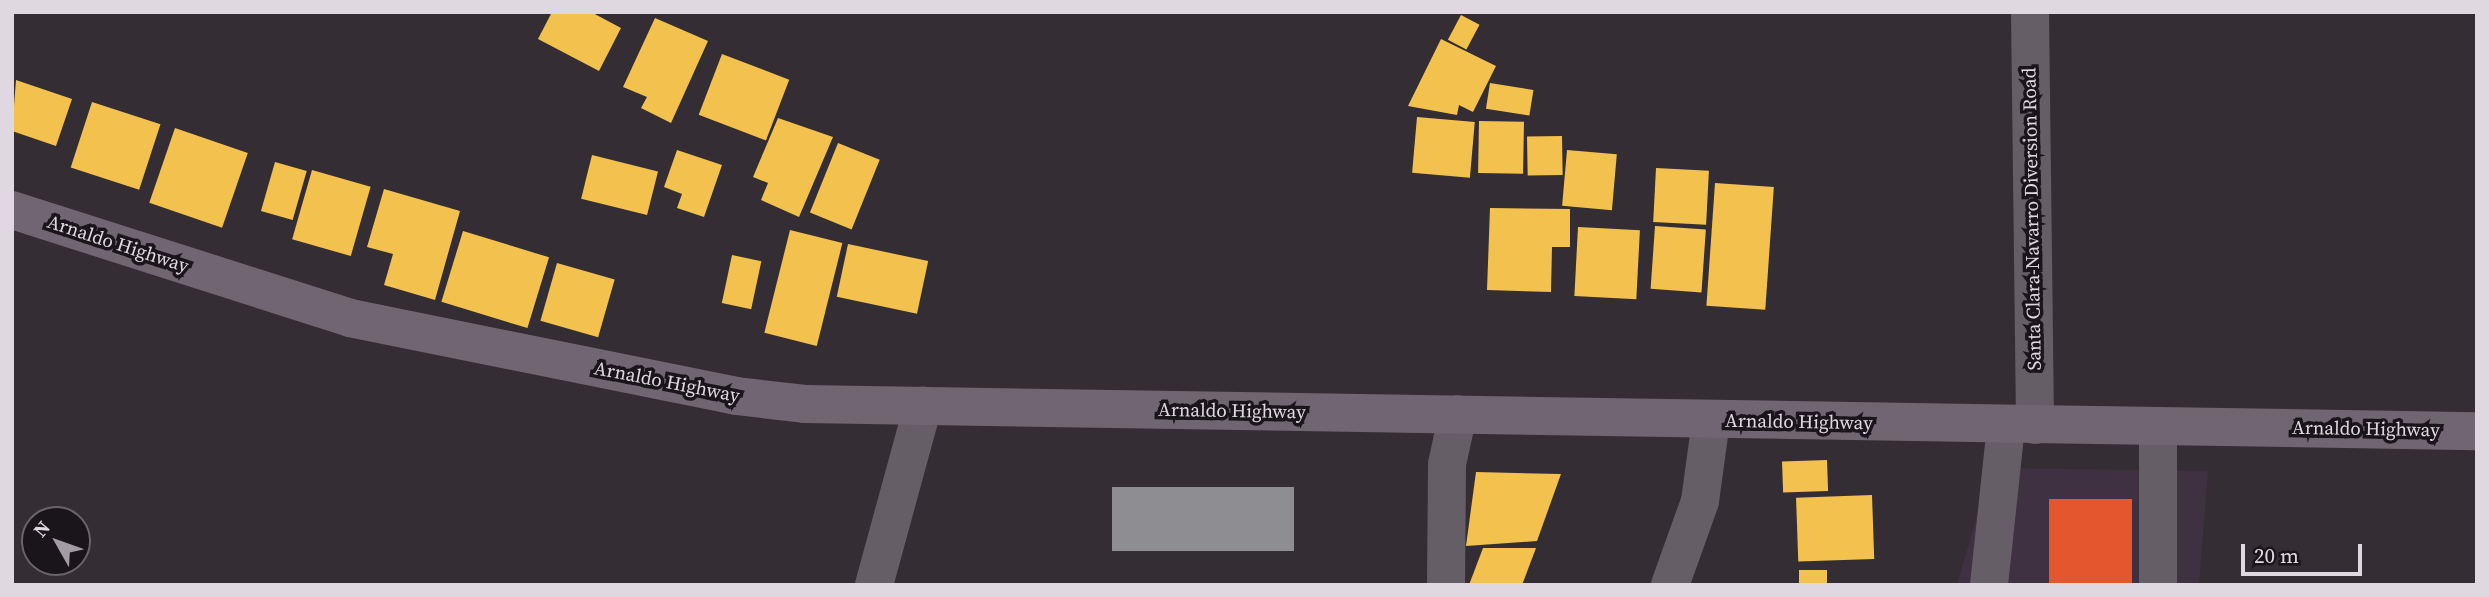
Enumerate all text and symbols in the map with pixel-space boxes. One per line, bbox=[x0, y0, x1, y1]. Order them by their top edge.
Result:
street label: Santa Clara-Navarro Diversion Road bbox=[2018, 67, 2046, 371]
street label: Arnaldo Highway bbox=[44, 210, 192, 278]
street label: Arnaldo Highway bbox=[592, 357, 742, 407]
street label: Arnaldo Highway bbox=[1158, 398, 1306, 424]
street label: Arnaldo Highway bbox=[1725, 409, 1873, 435]
street label: Arnaldo Highway bbox=[2292, 416, 2440, 442]
north arrow bbox=[21, 506, 91, 576]
text: N bbox=[27, 515, 56, 542]
scale bar bbox=[2244, 530, 2365, 574]
text: 20 m bbox=[2254, 541, 2299, 570]

